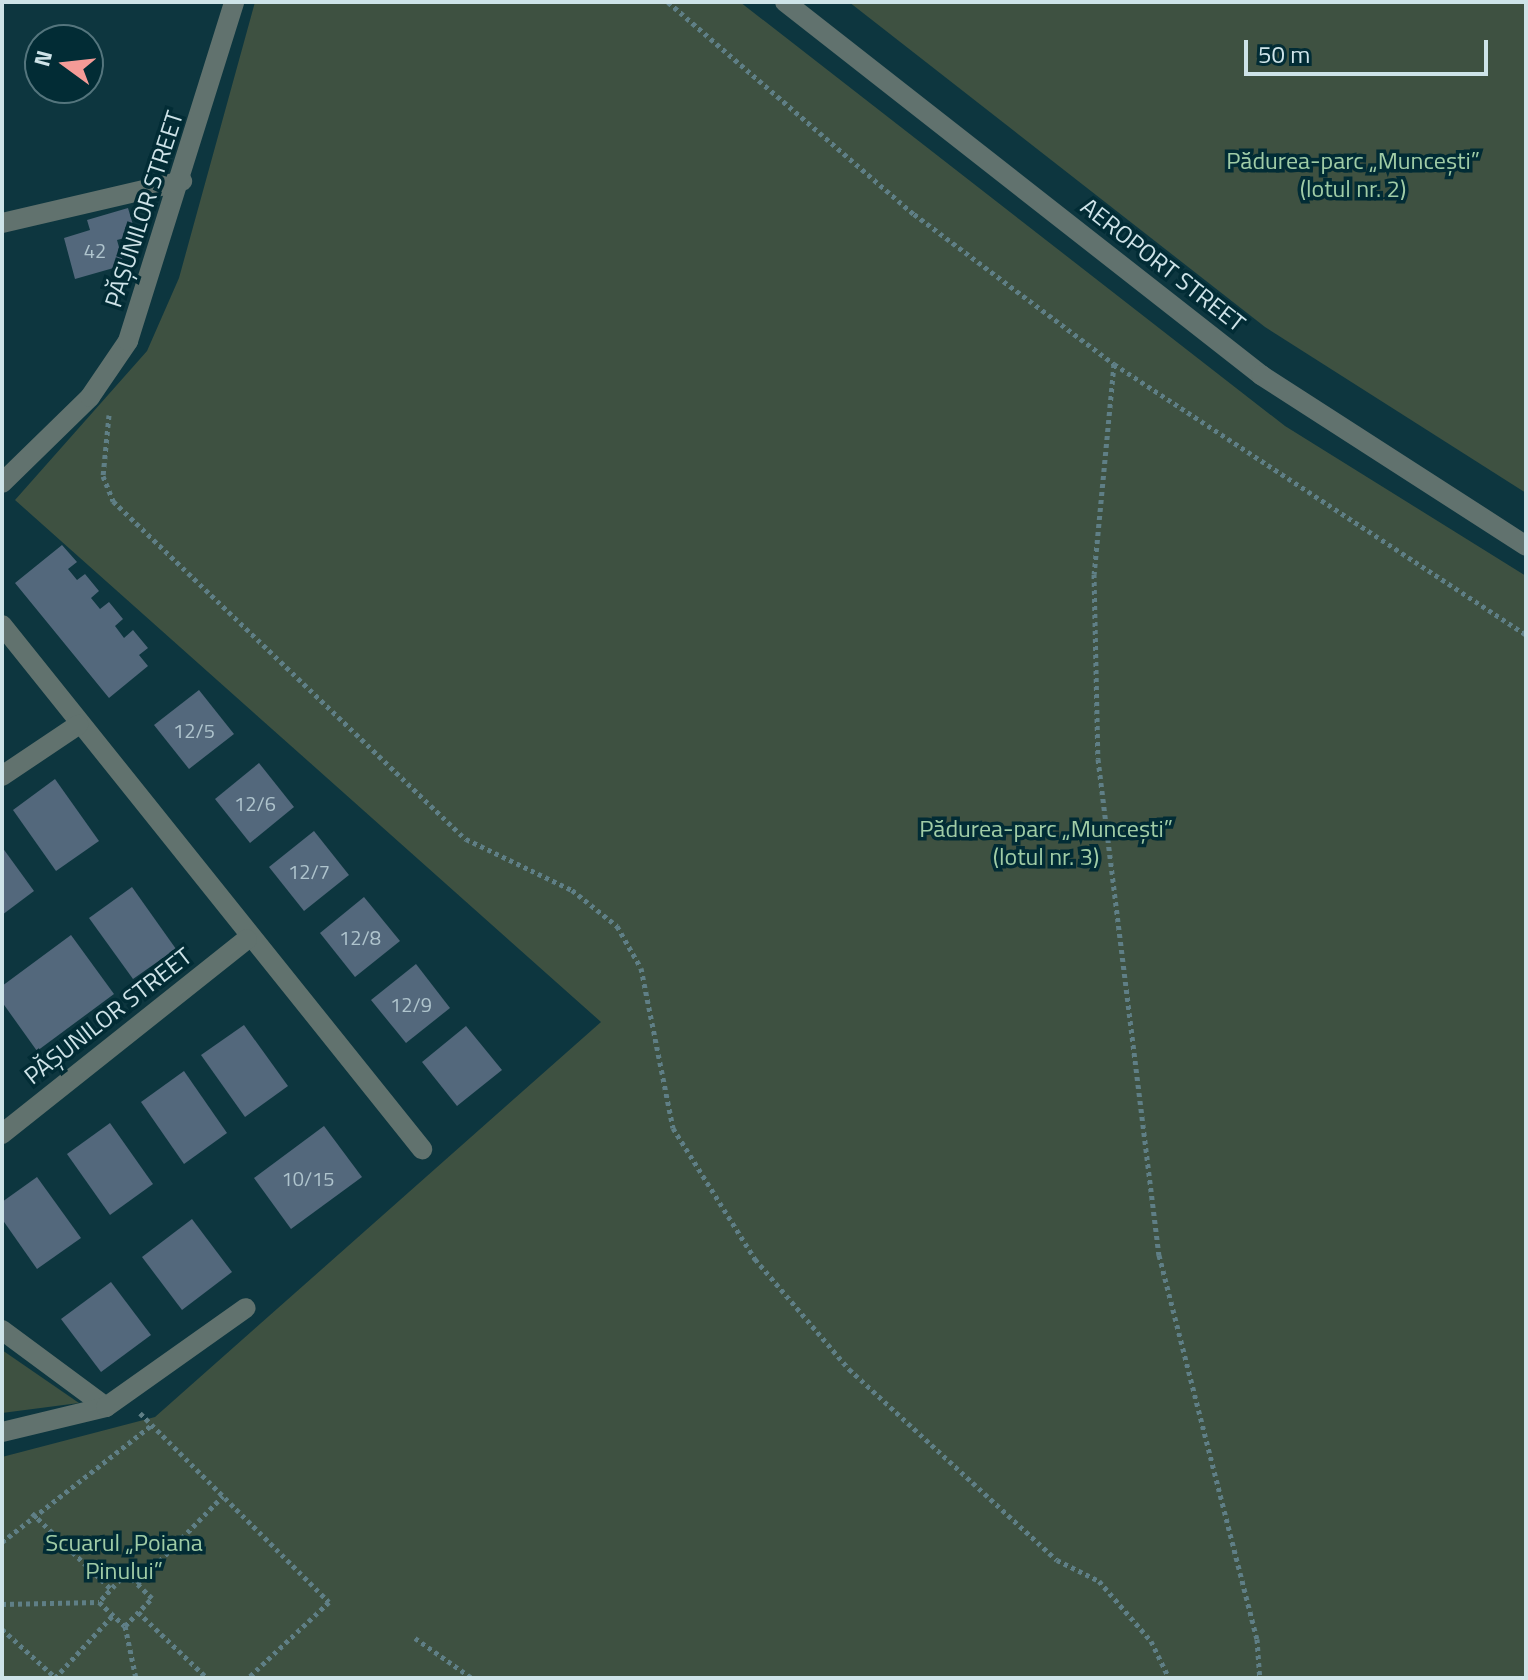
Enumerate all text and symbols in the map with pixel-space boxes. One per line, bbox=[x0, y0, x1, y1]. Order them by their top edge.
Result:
north arrow bbox=[24, 24, 104, 104]
scale bar bbox=[1248, 24, 1492, 74]
text: 50 m bbox=[1258, 36, 1310, 72]
text: N bbox=[24, 47, 61, 70]
street label: PĂȘUNILOR STREET bbox=[99, 107, 189, 311]
park label: Pădurea-parc „Muncești” (lotul nr. 2) bbox=[1226, 147, 1480, 203]
street label: AEROPORT STREET bbox=[1075, 192, 1251, 338]
house number: 42 bbox=[84, 238, 106, 262]
house number: 12/5 bbox=[173, 718, 215, 742]
house number: 12/6 bbox=[234, 791, 276, 815]
park label: Pădurea-parc „Muncești” (lotul nr. 3) bbox=[919, 815, 1173, 871]
house number: 12/7 bbox=[288, 859, 330, 883]
house number: 12/8 bbox=[339, 925, 381, 949]
street label: PĂȘUNILOR STREET bbox=[18, 942, 198, 1090]
house number: 12/9 bbox=[390, 992, 432, 1016]
house number: 10/15 bbox=[281, 1166, 335, 1190]
park label: Scuarul „Poiana Pinului” bbox=[45, 1529, 203, 1585]

